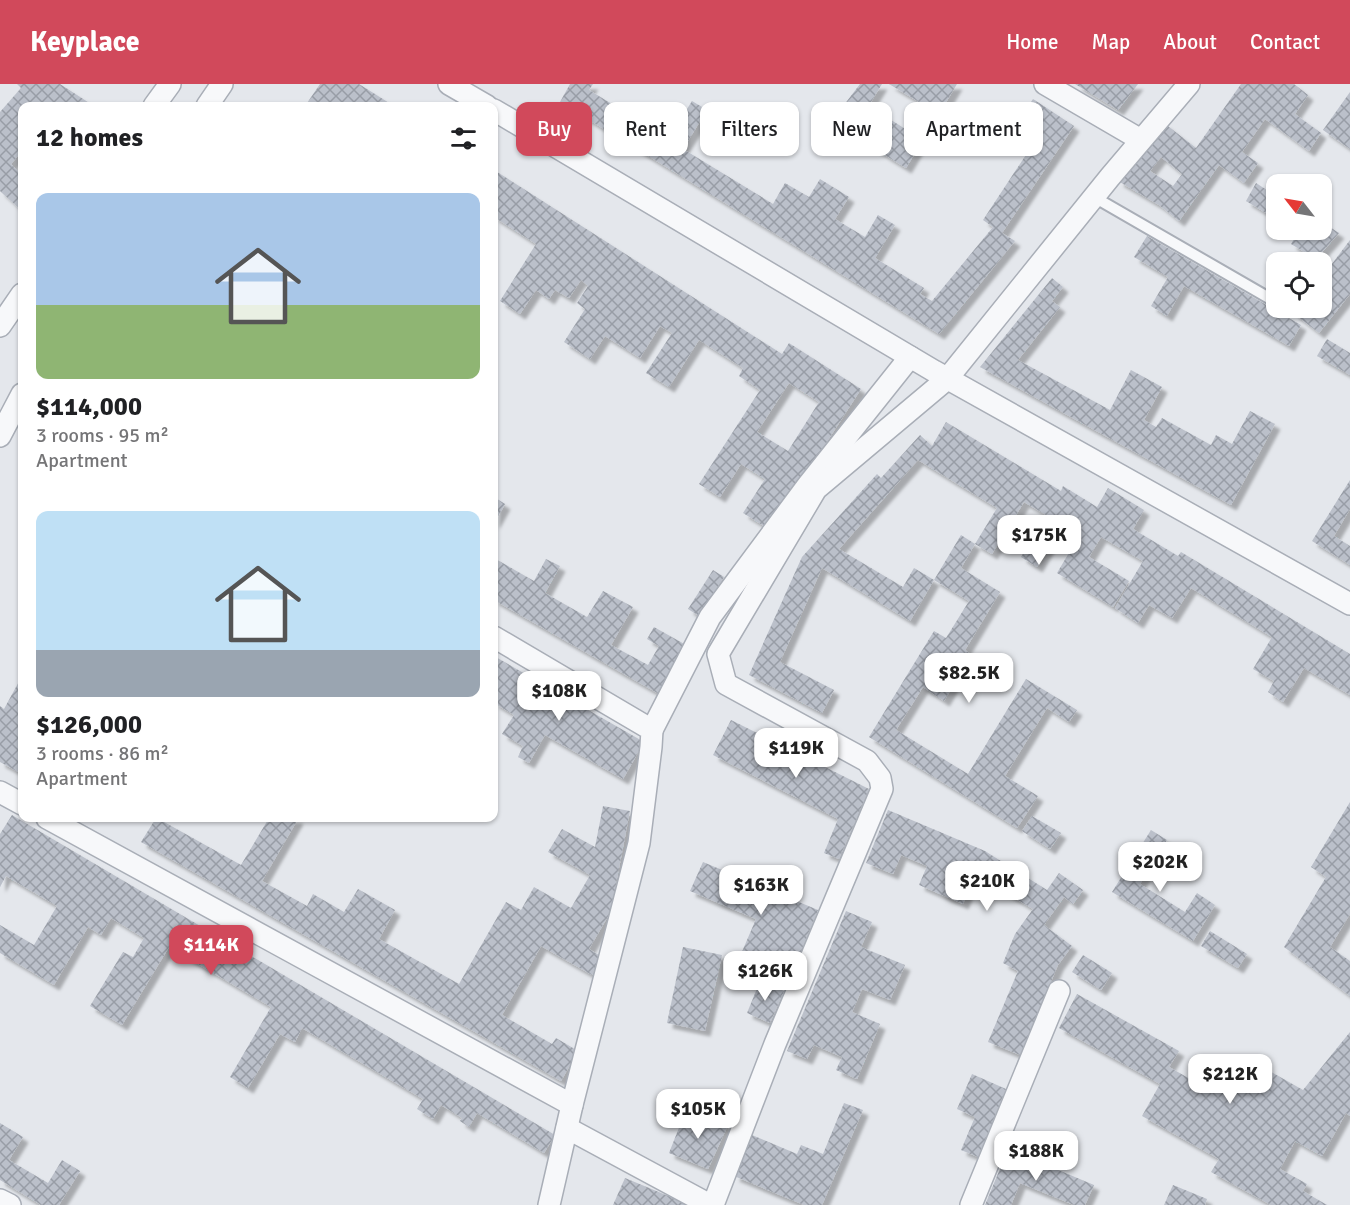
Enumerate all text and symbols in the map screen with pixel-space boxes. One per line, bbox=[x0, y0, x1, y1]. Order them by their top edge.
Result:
text: Keyplace bbox=[30, 25, 140, 59]
text: Home bbox=[1006, 29, 1059, 55]
text: Map bbox=[1092, 29, 1130, 55]
text: About bbox=[1163, 29, 1217, 55]
text: Contact bbox=[1250, 29, 1320, 55]
chip: Buy bbox=[516, 102, 592, 156]
chip: Rent bbox=[604, 102, 688, 156]
chip: Filters bbox=[700, 102, 799, 156]
chip: New bbox=[811, 102, 892, 156]
chip: Apartment bbox=[904, 102, 1043, 156]
text: 12 homes bbox=[36, 122, 143, 154]
icon: filters bbox=[447, 122, 480, 155]
north arrow bbox=[1266, 174, 1332, 240]
map controls bbox=[1266, 174, 1332, 318]
icon: home bbox=[204, 232, 312, 340]
button: locate bbox=[1266, 252, 1332, 318]
text: $114,000 bbox=[36, 391, 142, 423]
text: 3 rooms · 95 m² bbox=[36, 423, 169, 448]
text: Apartment bbox=[36, 448, 128, 473]
pin: $175K bbox=[997, 515, 1081, 566]
text: $175K bbox=[1011, 522, 1067, 547]
icon: home bbox=[204, 550, 312, 658]
pin: $82.5K bbox=[920, 653, 1018, 704]
text: $82.5K bbox=[938, 660, 1000, 685]
pin: $108K bbox=[517, 671, 601, 722]
text: $108K bbox=[531, 678, 587, 703]
text: $126,000 bbox=[36, 709, 142, 741]
pin: $119K bbox=[754, 728, 838, 779]
text: $119K bbox=[768, 735, 824, 760]
text: 3 rooms · 86 m² bbox=[36, 741, 169, 766]
text: Apartment bbox=[36, 766, 128, 791]
pin: $202K bbox=[1118, 842, 1202, 893]
text: $202K bbox=[1132, 849, 1188, 874]
pin: $210K bbox=[945, 861, 1029, 912]
pin: $163K bbox=[719, 865, 803, 916]
text: $210K bbox=[959, 868, 1015, 893]
text: $163K bbox=[733, 872, 789, 897]
pin: $114K bbox=[169, 925, 253, 976]
text: $114K bbox=[183, 932, 239, 957]
pin: $126K bbox=[723, 951, 807, 1002]
text: $126K bbox=[737, 958, 793, 983]
pin: $212K bbox=[1188, 1054, 1272, 1105]
text: $212K bbox=[1202, 1061, 1258, 1086]
pin: $105K bbox=[656, 1089, 740, 1140]
text: $105K bbox=[670, 1096, 726, 1121]
pin: $188K bbox=[994, 1131, 1078, 1182]
text: $188K bbox=[1008, 1138, 1064, 1163]

